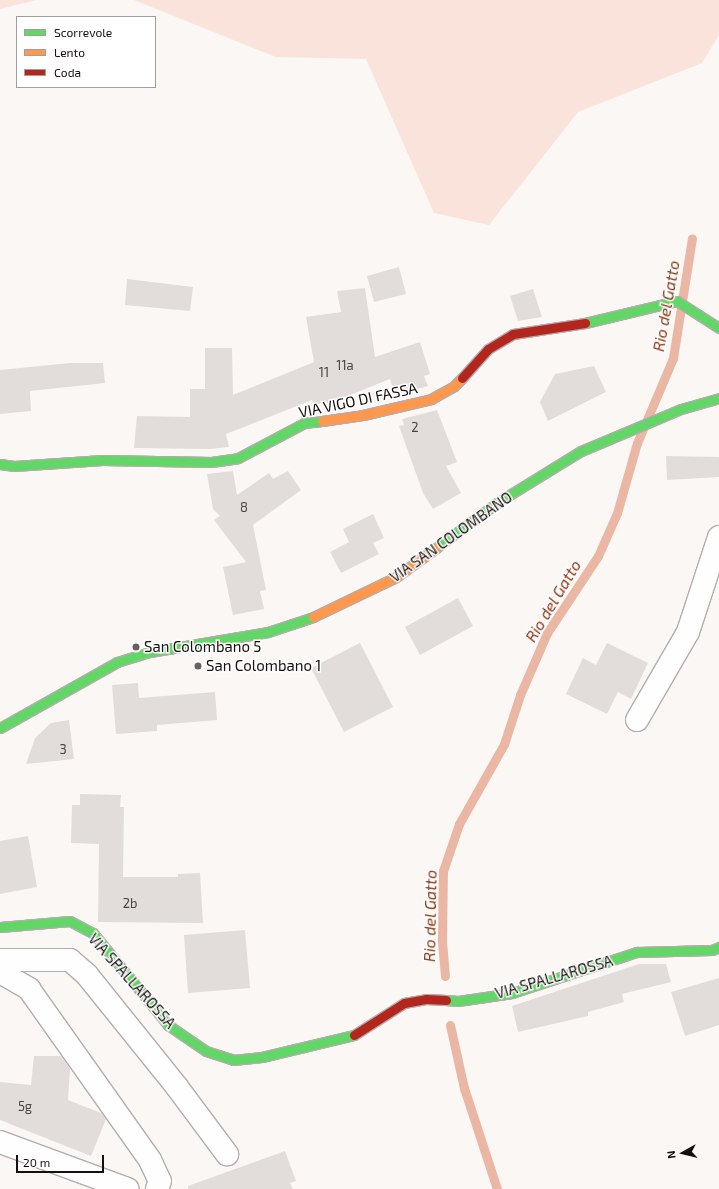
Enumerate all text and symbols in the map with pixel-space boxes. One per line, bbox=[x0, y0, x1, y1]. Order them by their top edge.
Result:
legend bbox=[16, 16, 156, 88]
text: Scorrevole bbox=[54, 25, 112, 39]
text: Lento bbox=[54, 45, 85, 59]
text: Coda bbox=[54, 65, 81, 79]
water label: Rio del Gatto bbox=[649, 259, 683, 353]
house number: 11a bbox=[336, 357, 354, 373]
house number: 11 bbox=[319, 364, 329, 380]
street label: VIA VIGO DI FASSA bbox=[297, 379, 419, 421]
house number: 2 bbox=[411, 419, 419, 435]
street label: VIA SAN COLOMBANO bbox=[386, 488, 516, 586]
house number: 8 bbox=[240, 499, 248, 515]
water label: Rio del Gatto bbox=[521, 556, 585, 646]
place label: San Colombano 5 bbox=[144, 638, 261, 656]
marker: San Colombano 5 bbox=[131, 642, 141, 652]
place label: San Colombano 1 bbox=[206, 657, 321, 675]
marker: San Colombano 1 bbox=[193, 661, 203, 671]
house number: 3 bbox=[59, 741, 67, 757]
water label: Rio del Gatto bbox=[420, 870, 440, 962]
house number: 2b bbox=[123, 895, 137, 911]
street label: VIA SPALLAROSSA bbox=[84, 930, 180, 1032]
street label: VIA SPALLAROSSA bbox=[493, 952, 615, 1002]
house number: 5g bbox=[18, 1098, 32, 1114]
north arrow bbox=[663, 1133, 703, 1173]
scale bar bbox=[18, 1147, 106, 1173]
text: N bbox=[664, 1150, 678, 1160]
text: 20 m bbox=[23, 1155, 50, 1169]

